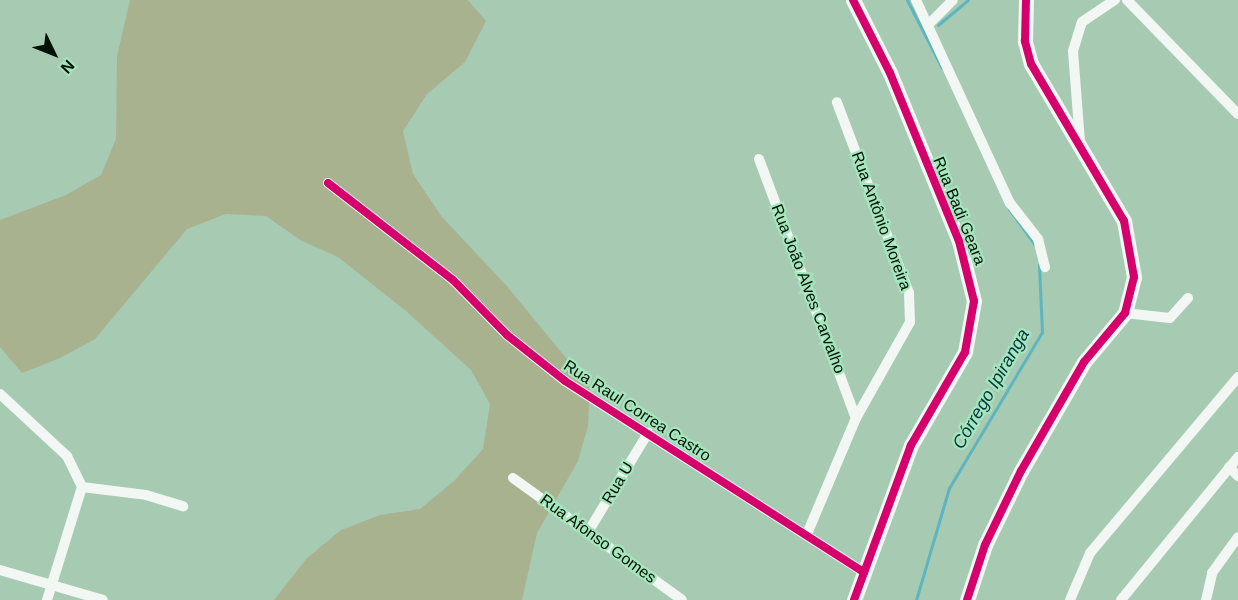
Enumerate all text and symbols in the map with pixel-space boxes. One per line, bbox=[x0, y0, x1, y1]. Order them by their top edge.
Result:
north arrow bbox=[24, 24, 84, 84]
text: N bbox=[57, 57, 78, 77]
street label: Rua Antônio Moreira bbox=[847, 149, 915, 293]
street label: Rua Badi Geara bbox=[929, 154, 989, 268]
street label: Rua João Alves Carvalho bbox=[767, 201, 849, 377]
water label: Córrego Ipiranga bbox=[948, 325, 1034, 453]
street label: Rua Raul Correa Castro bbox=[560, 356, 714, 466]
street label: Rua U bbox=[598, 459, 638, 507]
street label: Rua Afonso Gomes bbox=[536, 490, 660, 588]

